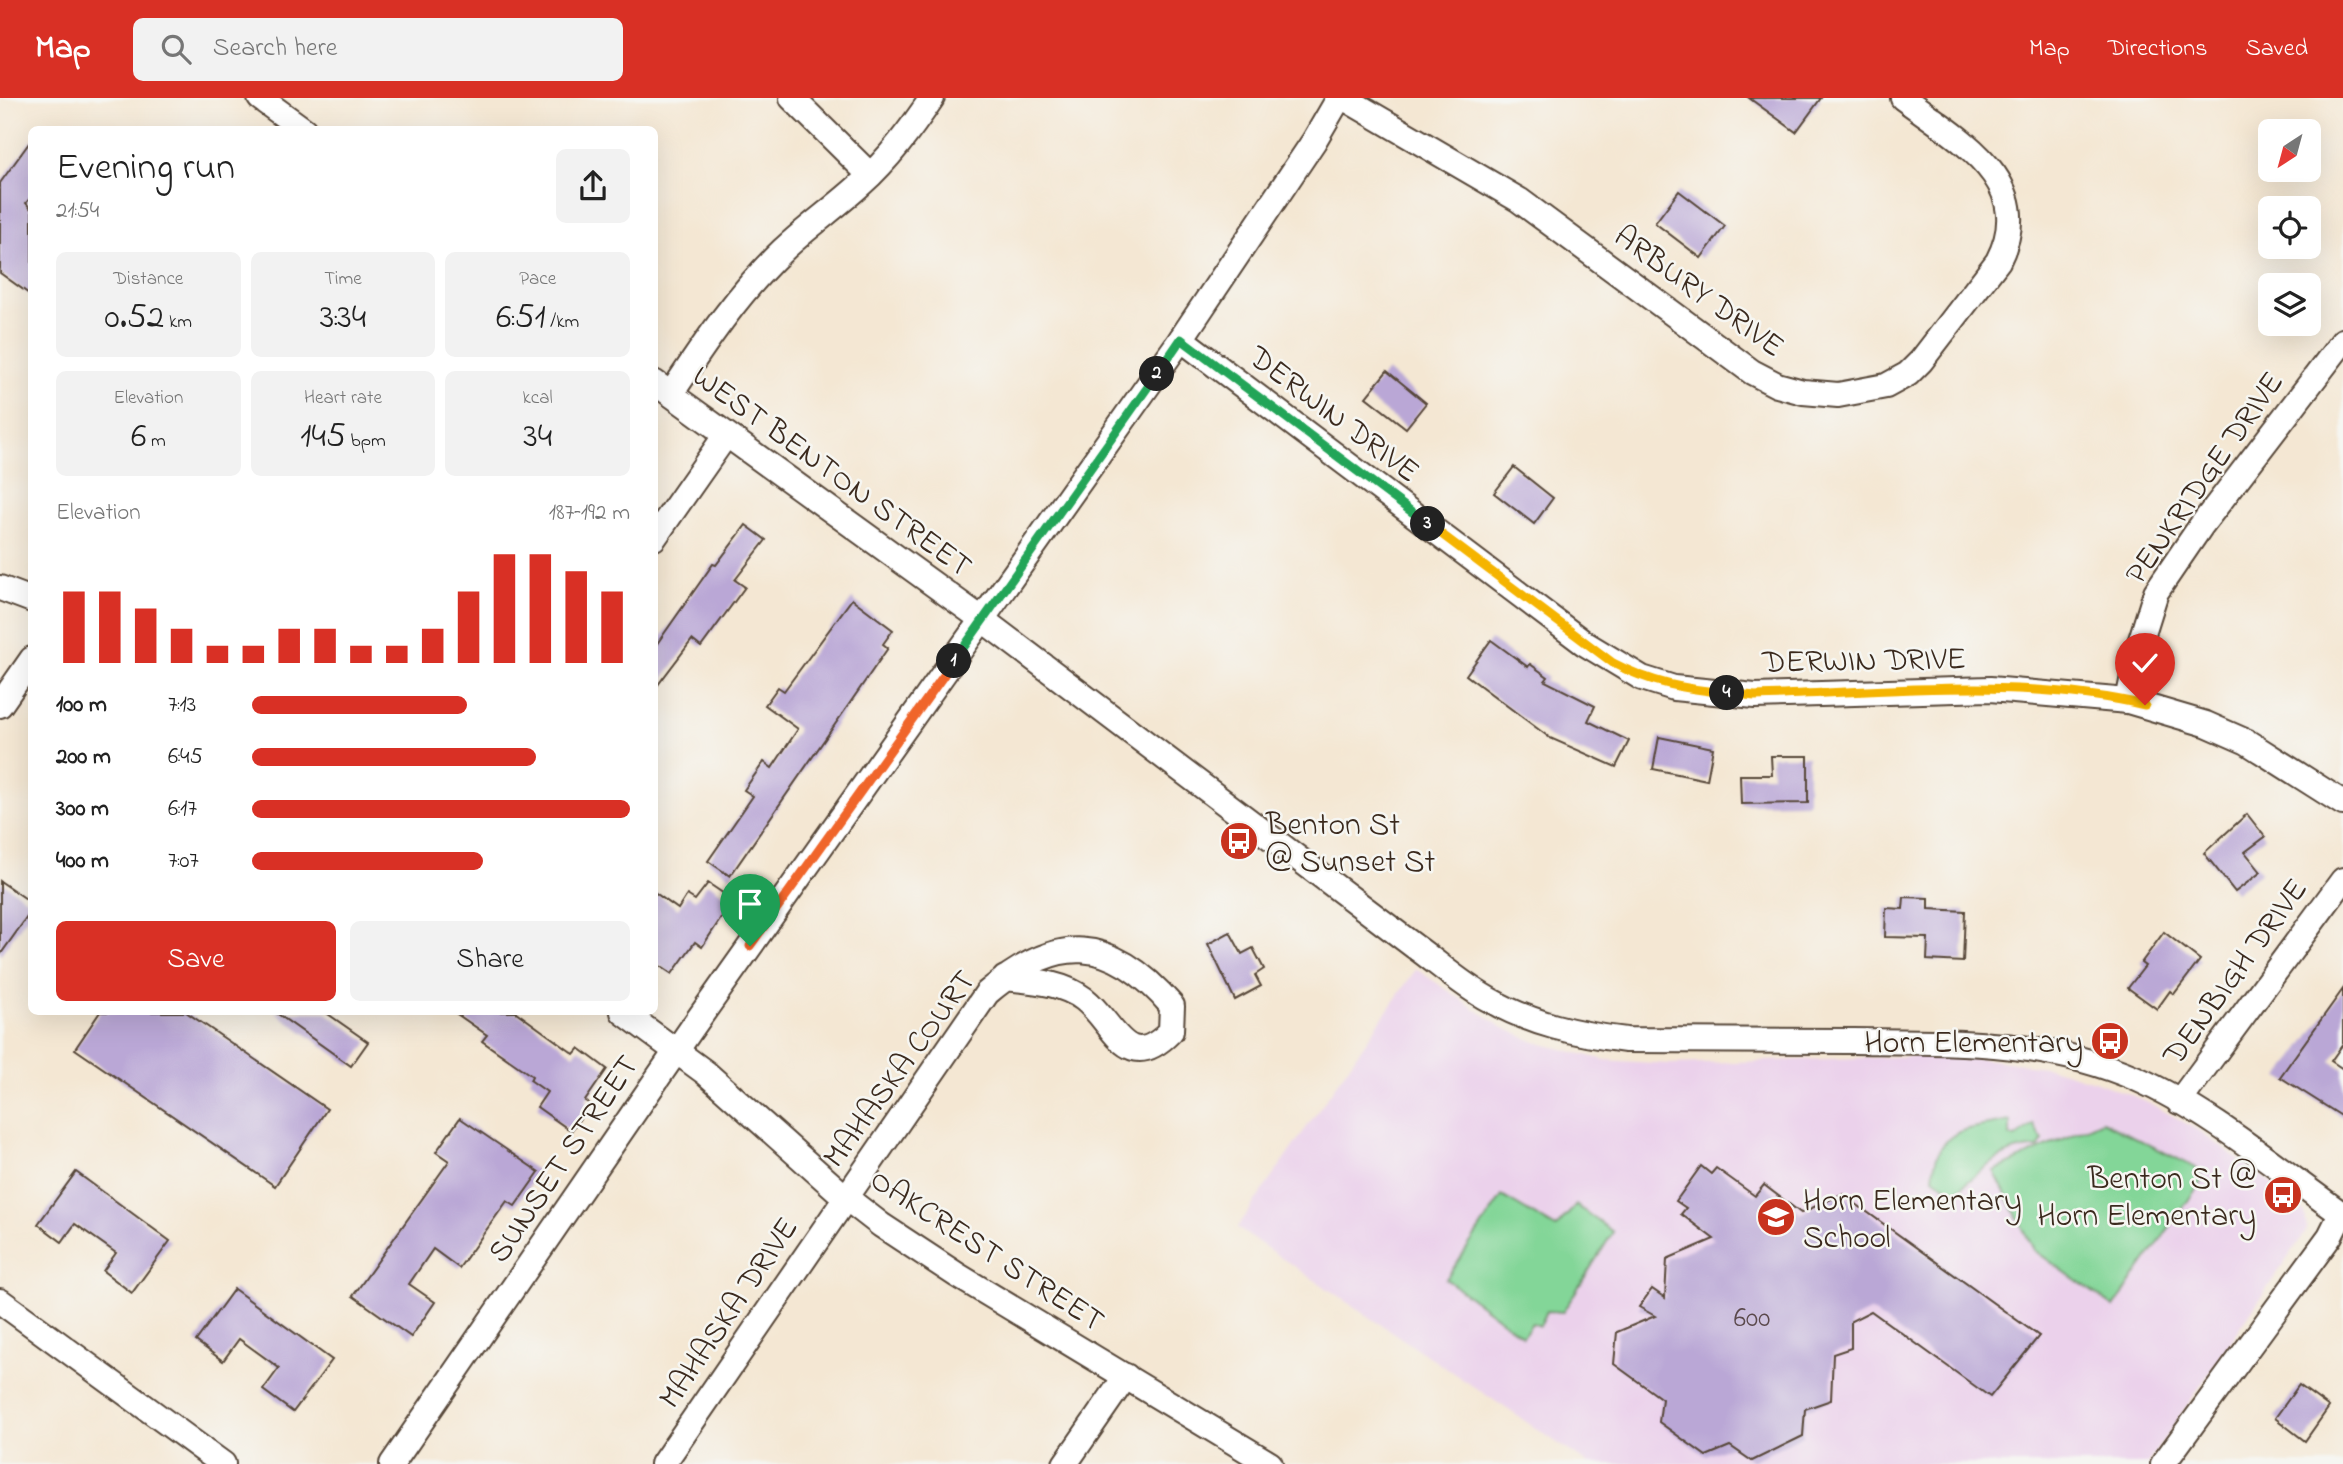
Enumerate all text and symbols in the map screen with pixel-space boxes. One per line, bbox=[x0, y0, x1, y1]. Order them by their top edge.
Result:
search box bbox=[133, 18, 623, 81]
text: Map bbox=[35, 25, 91, 73]
icon: search bbox=[157, 30, 195, 68]
text: Search here bbox=[213, 30, 337, 68]
text: Map bbox=[2029, 32, 2070, 67]
text: Directions bbox=[2108, 32, 2207, 67]
text: Saved bbox=[2245, 32, 2308, 67]
north arrow bbox=[2258, 119, 2320, 182]
map controls bbox=[2258, 119, 2321, 336]
text: Evening run bbox=[56, 141, 235, 197]
button: share bbox=[556, 149, 630, 223]
text: 21:54 bbox=[56, 195, 99, 228]
button: locate bbox=[2258, 196, 2321, 259]
street label: ARBURY DRIVE bbox=[1603, 215, 1793, 371]
text: Distance bbox=[113, 266, 183, 293]
text: Time bbox=[324, 266, 362, 293]
text: Pace bbox=[519, 266, 556, 293]
button: layers bbox=[2258, 273, 2321, 336]
text: 0.52 bbox=[105, 293, 164, 344]
text: 3:34 bbox=[320, 293, 366, 344]
text: 6:51 bbox=[496, 293, 546, 344]
text: km bbox=[164, 309, 192, 336]
text: /km bbox=[546, 309, 579, 336]
street label: DERWIN DRIVE bbox=[1237, 335, 1428, 496]
street label: WEST BENTON STREET bbox=[681, 355, 981, 591]
pin: 2 bbox=[1140, 356, 1174, 392]
text: 2 bbox=[1152, 360, 1161, 387]
street label: PENKRIDGE DRIVE bbox=[2115, 363, 2297, 595]
text: Elevation bbox=[113, 385, 183, 412]
text: Heart rate bbox=[304, 385, 382, 412]
text: kcal bbox=[523, 385, 553, 412]
text: 6 bbox=[131, 412, 146, 463]
text: 145 bbox=[300, 412, 346, 463]
text: 34 bbox=[523, 412, 552, 463]
text: m bbox=[146, 428, 166, 455]
text: bpm bbox=[346, 428, 386, 455]
text: Elevation bbox=[56, 497, 141, 530]
text: 187–192 m bbox=[549, 497, 630, 530]
pin: 3 bbox=[1410, 506, 1446, 542]
text: 3 bbox=[1424, 510, 1431, 537]
pin bbox=[2115, 633, 2175, 705]
street label: DERWIN DRIVE bbox=[1761, 637, 1966, 688]
pin: 1 bbox=[936, 644, 972, 678]
icon: check bbox=[2126, 644, 2164, 682]
text: 1 bbox=[950, 647, 957, 674]
pin: 4 bbox=[1710, 676, 1744, 710]
text: 4 bbox=[1723, 679, 1730, 706]
text: 100 m bbox=[56, 689, 107, 722]
text: 7:13 bbox=[168, 689, 196, 722]
text: 200 m bbox=[56, 741, 111, 774]
text: 6:45 bbox=[168, 741, 203, 774]
text: 300 m bbox=[56, 793, 109, 826]
text: 6:17 bbox=[168, 793, 197, 826]
place label: Benton St @ Sunset St bbox=[1265, 803, 1436, 887]
bus stop icon: Benton St @ Sunset St bbox=[1218, 820, 1260, 862]
text: 400 m bbox=[56, 845, 109, 878]
text: 7:07 bbox=[168, 845, 199, 878]
street label: DENBIGH DRIVE bbox=[2152, 870, 2321, 1077]
pin bbox=[720, 874, 780, 946]
icon: arrive bbox=[731, 885, 769, 923]
button: Save bbox=[56, 921, 336, 1001]
button: Share bbox=[350, 921, 630, 1001]
street label: MAHASKA COURT bbox=[813, 961, 989, 1179]
bus stop icon: Horn Elementary bbox=[2089, 1020, 2131, 1062]
place label: Horn Elementary bbox=[1864, 1021, 2083, 1068]
street label: SUNSET STREET bbox=[478, 1046, 652, 1274]
place label: Benton St @ Horn Elementary bbox=[2037, 1157, 2256, 1241]
street label: OAKCREST STREET bbox=[859, 1158, 1113, 1346]
bus stop icon: Benton St @ Horn Elementary bbox=[2262, 1174, 2304, 1216]
place label: Horn Elementary School bbox=[1803, 1179, 2022, 1263]
school or university icon: Horn Elementary School bbox=[1755, 1196, 1797, 1238]
street label: MAHASKA DRIVE bbox=[648, 1209, 812, 1419]
house number: 600 bbox=[1734, 1299, 1770, 1340]

